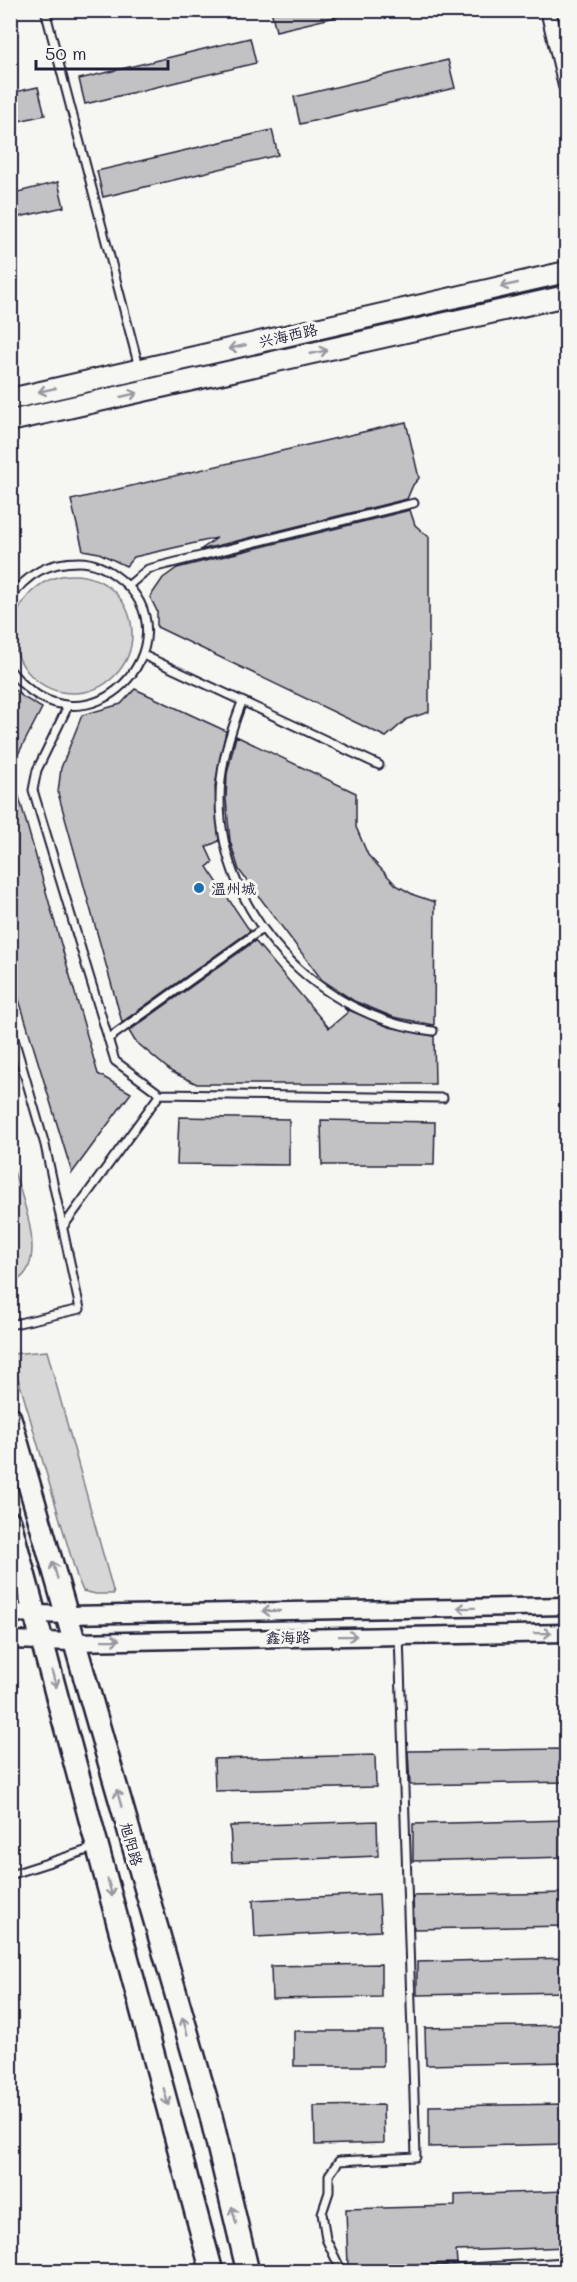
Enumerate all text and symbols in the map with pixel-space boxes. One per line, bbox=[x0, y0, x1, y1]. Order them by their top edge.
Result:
scale bar bbox=[36, 33, 168, 71]
text: 50 m bbox=[45, 41, 87, 65]
one-way arrow bbox=[500, 280, 519, 292]
street label: 兴海西路 bbox=[257, 319, 319, 351]
one-way arrow bbox=[228, 342, 248, 353]
one-way arrow bbox=[309, 346, 329, 357]
one-way arrow bbox=[38, 385, 57, 397]
one-way arrow bbox=[119, 388, 138, 400]
place label: 温州城 bbox=[211, 878, 256, 898]
marker: 温州城 bbox=[192, 881, 206, 895]
one-way arrow bbox=[49, 1561, 60, 1580]
one-way arrow bbox=[457, 1602, 477, 1614]
one-way arrow bbox=[262, 1606, 282, 1617]
street label: 鑫海路 bbox=[265, 1627, 311, 1647]
one-way arrow bbox=[532, 1627, 552, 1639]
one-way arrow bbox=[337, 1631, 357, 1642]
one-way arrow bbox=[100, 1635, 120, 1646]
one-way arrow bbox=[49, 1670, 61, 1689]
one-way arrow bbox=[113, 1789, 124, 1808]
street label: 旭阳路 bbox=[116, 1820, 148, 1868]
one-way arrow bbox=[105, 1878, 116, 1897]
one-way arrow bbox=[179, 2017, 190, 2036]
one-way arrow bbox=[160, 2087, 172, 2106]
one-way arrow bbox=[228, 2205, 240, 2224]

